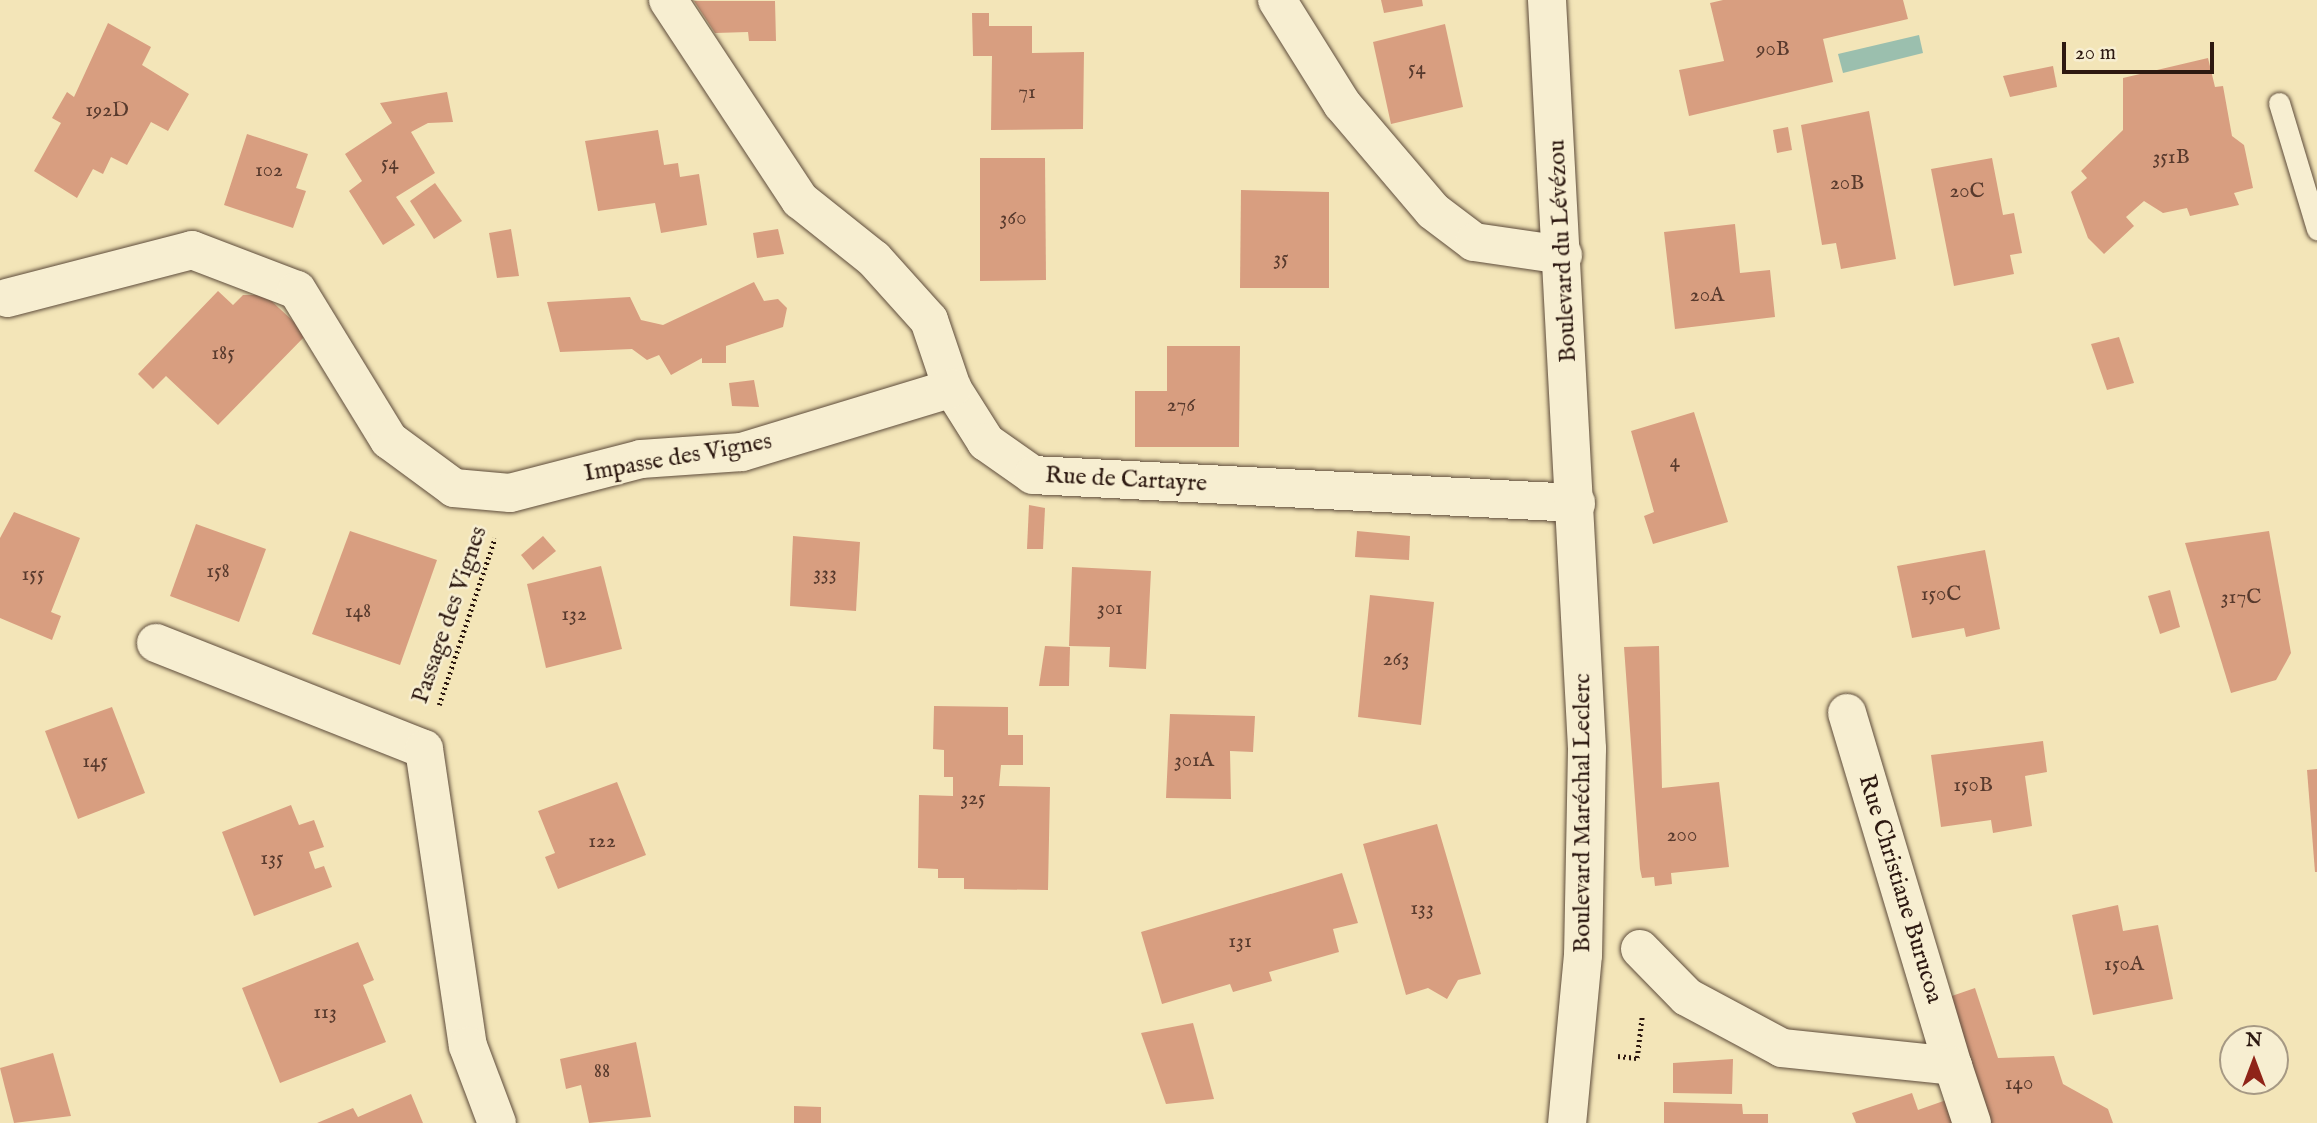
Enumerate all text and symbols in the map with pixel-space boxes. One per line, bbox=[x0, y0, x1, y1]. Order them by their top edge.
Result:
scale bar bbox=[2065, 28, 2217, 72]
house number: 90B bbox=[1756, 37, 1790, 63]
text: 20 m bbox=[2075, 40, 2116, 67]
house number: 54 bbox=[1408, 56, 1426, 82]
house number: 71 bbox=[1018, 80, 1036, 106]
house number: 192D bbox=[85, 98, 129, 124]
street label: Boulevard du Lévézou bbox=[1543, 139, 1583, 363]
house number: 351B bbox=[2152, 145, 2190, 171]
house number: 54 bbox=[381, 151, 399, 177]
house number: 102 bbox=[255, 158, 283, 184]
house number: 20B bbox=[1830, 171, 1864, 197]
house number: 20C bbox=[1949, 179, 1985, 205]
house number: 360 bbox=[999, 206, 1027, 232]
house number: 35 bbox=[1273, 246, 1289, 272]
house number: 20A bbox=[1690, 283, 1724, 309]
house number: 185 bbox=[211, 341, 235, 367]
house number: 276 bbox=[1167, 393, 1195, 419]
street label: Impasse des Vignes bbox=[582, 427, 774, 489]
house number: 4 bbox=[1670, 449, 1680, 475]
street label: Rue de Cartayre bbox=[1044, 461, 1208, 499]
street label: Passage des Vignes bbox=[406, 523, 494, 707]
house number: 158 bbox=[206, 559, 230, 585]
house number: 333 bbox=[813, 561, 837, 587]
house number: 155 bbox=[21, 562, 45, 588]
house number: 150C bbox=[1921, 582, 1961, 608]
house number: 317C bbox=[2221, 585, 2261, 611]
house number: 301 bbox=[1097, 596, 1123, 622]
house number: 148 bbox=[345, 599, 371, 625]
house number: 132 bbox=[561, 602, 587, 628]
house number: 263 bbox=[1383, 647, 1409, 673]
street label: Boulevard Maréchal Leclerc bbox=[1569, 673, 1597, 953]
house number: 301A bbox=[1174, 748, 1214, 774]
house number: 145 bbox=[82, 749, 108, 775]
street label: Rue Christiane Burucoa bbox=[1851, 771, 1949, 1007]
house number: 150B bbox=[1953, 773, 1993, 799]
house number: 325 bbox=[960, 786, 986, 812]
house number: 200 bbox=[1667, 823, 1697, 849]
house number: 122 bbox=[588, 829, 616, 855]
house number: 135 bbox=[260, 846, 284, 872]
house number: 133 bbox=[1410, 896, 1434, 922]
house number: 131 bbox=[1228, 929, 1252, 955]
house number: 150A bbox=[2104, 952, 2144, 978]
house number: 113 bbox=[313, 1000, 337, 1026]
north arrow bbox=[2219, 1025, 2289, 1095]
text: N bbox=[2246, 1029, 2262, 1053]
house number: 88 bbox=[594, 1059, 610, 1085]
house number: 140 bbox=[2005, 1071, 2033, 1097]

